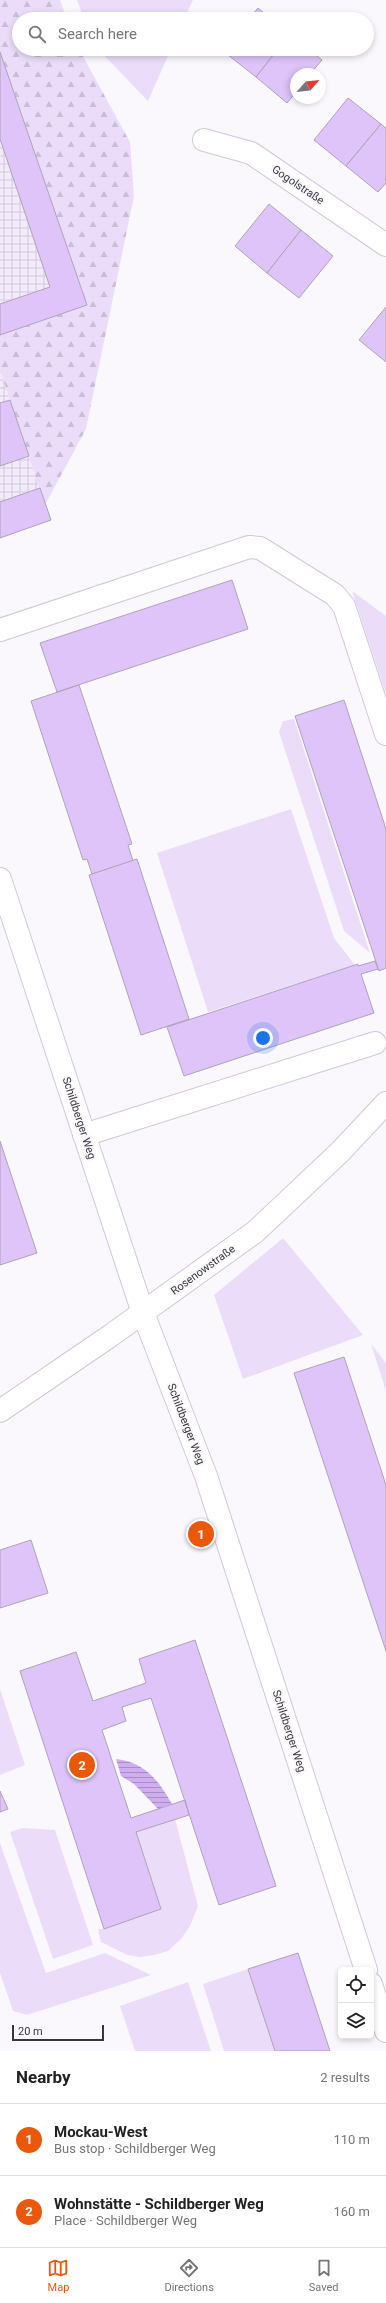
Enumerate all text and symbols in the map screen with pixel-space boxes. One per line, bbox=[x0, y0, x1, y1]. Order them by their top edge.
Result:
search box bbox=[12, 12, 374, 56]
icon: search bbox=[26, 23, 48, 45]
text: Search here bbox=[58, 25, 137, 43]
north arrow bbox=[290, 68, 326, 104]
street label: Gogolstraße bbox=[269, 163, 327, 207]
your location bbox=[253, 1028, 273, 1048]
street label: Schildberger Weg bbox=[60, 1075, 98, 1161]
street label: Rosenowstraße bbox=[168, 1242, 238, 1298]
street label: Schildberger Weg bbox=[165, 1382, 207, 1466]
pin: 1 bbox=[188, 1519, 214, 1549]
street label: Schildberger Weg bbox=[270, 1688, 308, 1774]
pin: 2 bbox=[69, 1750, 95, 1780]
map controls bbox=[338, 1967, 374, 2039]
button: locate bbox=[338, 1967, 374, 2003]
button: layers bbox=[338, 2003, 374, 2039]
scale bar bbox=[12, 2023, 104, 2042]
text: 20 m bbox=[18, 2025, 43, 2038]
text: Nearby bbox=[16, 2067, 71, 2087]
text: 2 results bbox=[320, 2070, 370, 2085]
text: Mockau-West bbox=[54, 2123, 148, 2141]
text: 1 bbox=[25, 2132, 33, 2147]
text: 110 m bbox=[333, 2132, 370, 2147]
text: Bus stop · Schildberger Weg bbox=[54, 2141, 216, 2156]
text: Wohnstätte - Schildberger Weg bbox=[54, 2195, 264, 2213]
text: 2 bbox=[25, 2204, 33, 2219]
text: 160 m bbox=[333, 2204, 370, 2219]
text: Place · Schildberger Weg bbox=[54, 2213, 197, 2228]
tab: Map bbox=[47, 2257, 69, 2294]
tab: Directions bbox=[164, 2257, 214, 2294]
tab: Saved bbox=[309, 2257, 339, 2294]

